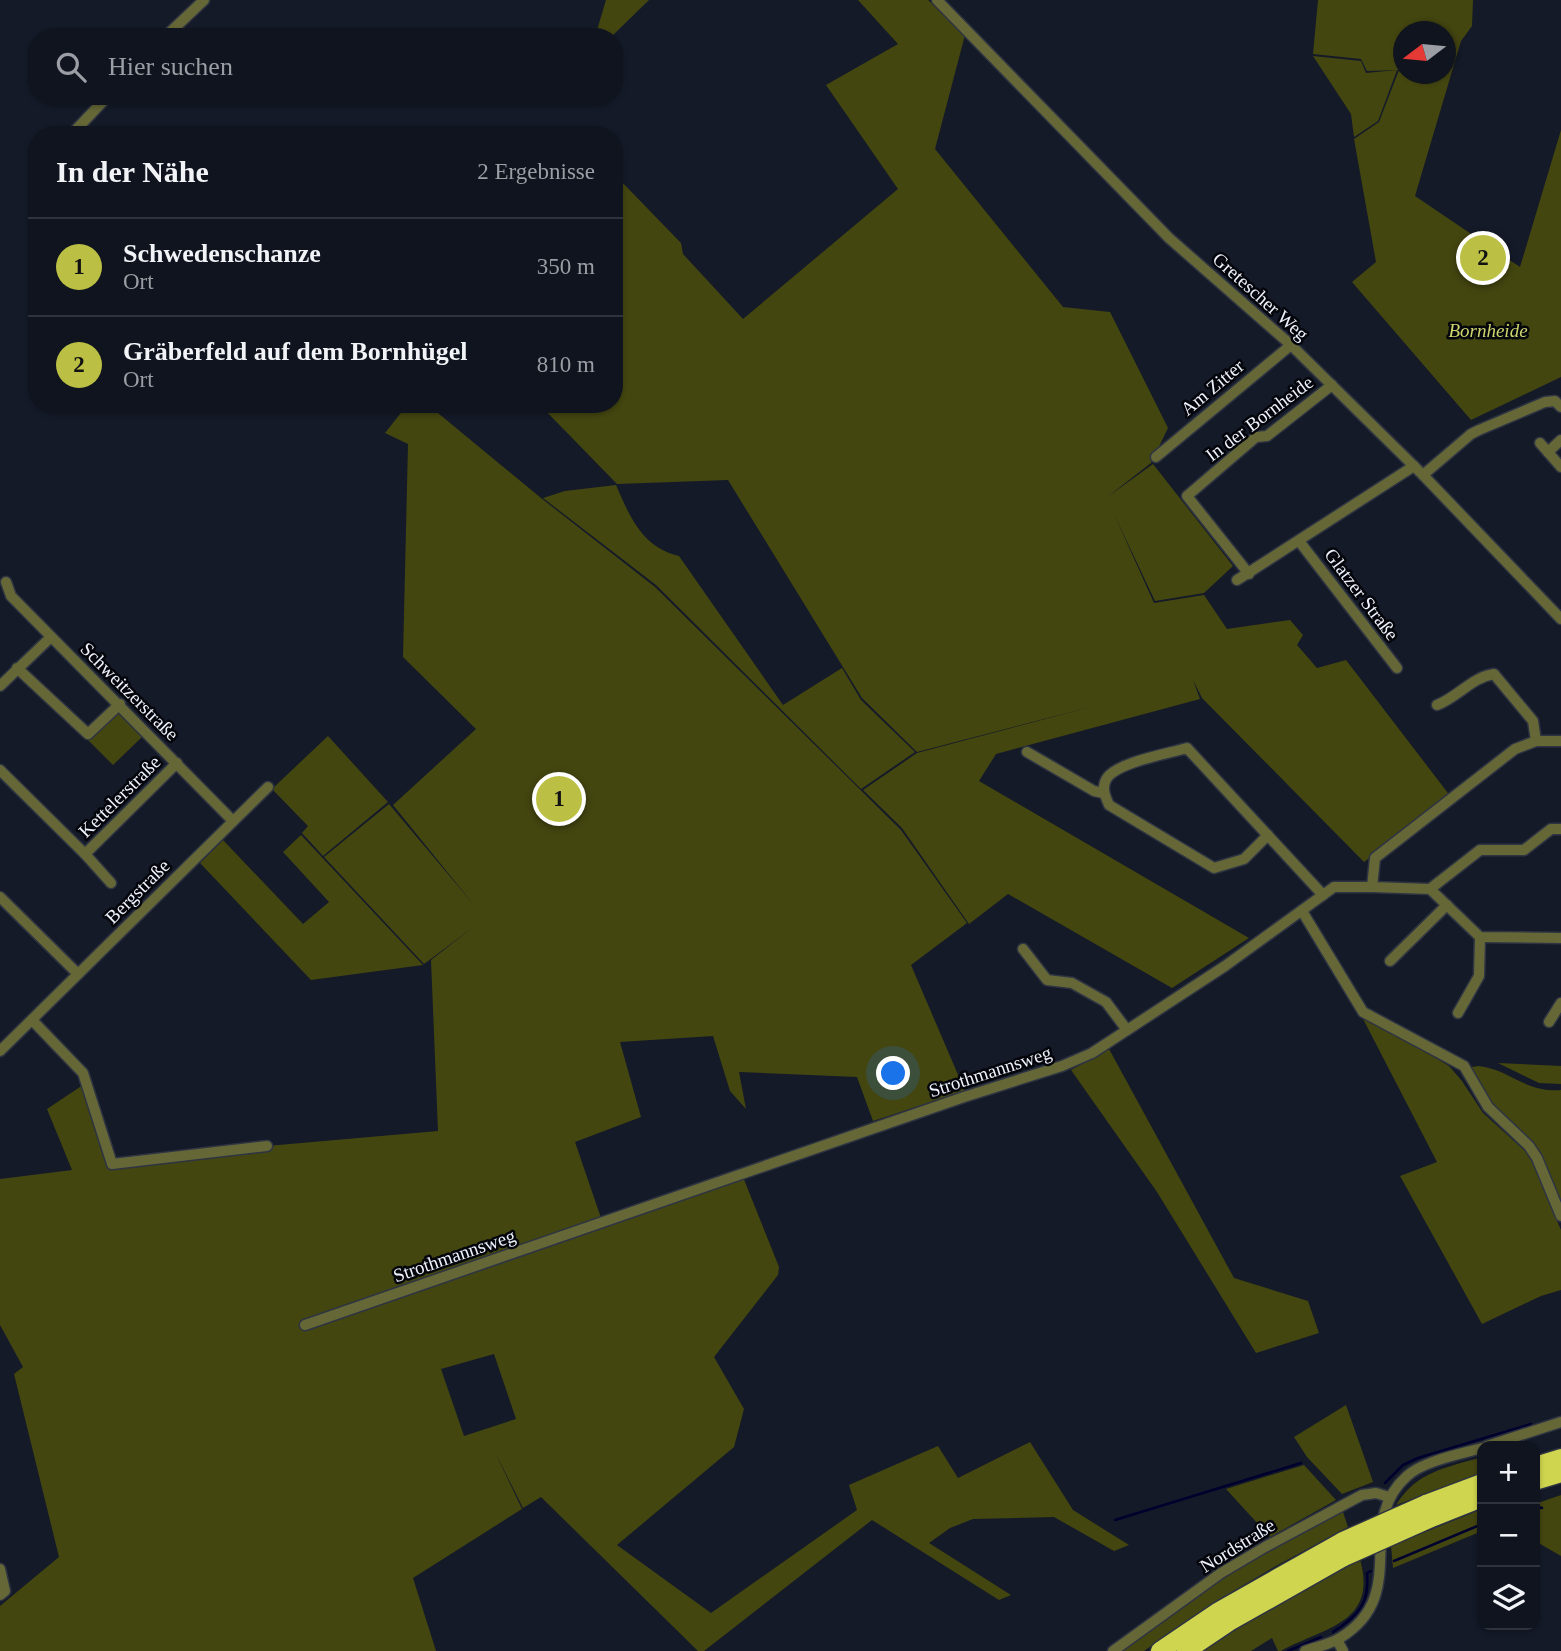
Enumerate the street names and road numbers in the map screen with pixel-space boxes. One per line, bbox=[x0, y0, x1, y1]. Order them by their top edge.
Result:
street label: Gretescher Weg bbox=[1209, 248, 1313, 345]
street label: Am Zitter bbox=[1177, 355, 1248, 420]
street label: In der Bornheide bbox=[1202, 371, 1317, 466]
street label: Glatzer Straße bbox=[1320, 544, 1403, 644]
street label: Schweitzerstraße bbox=[76, 638, 183, 745]
street label: Kettelerstraße bbox=[74, 751, 164, 841]
street label: Bergstraße bbox=[101, 855, 174, 928]
street label: Strothmannsweg bbox=[926, 1042, 1055, 1101]
street label: Strothmannsweg bbox=[390, 1225, 518, 1286]
street label: Nordstraße bbox=[1196, 1514, 1279, 1577]

